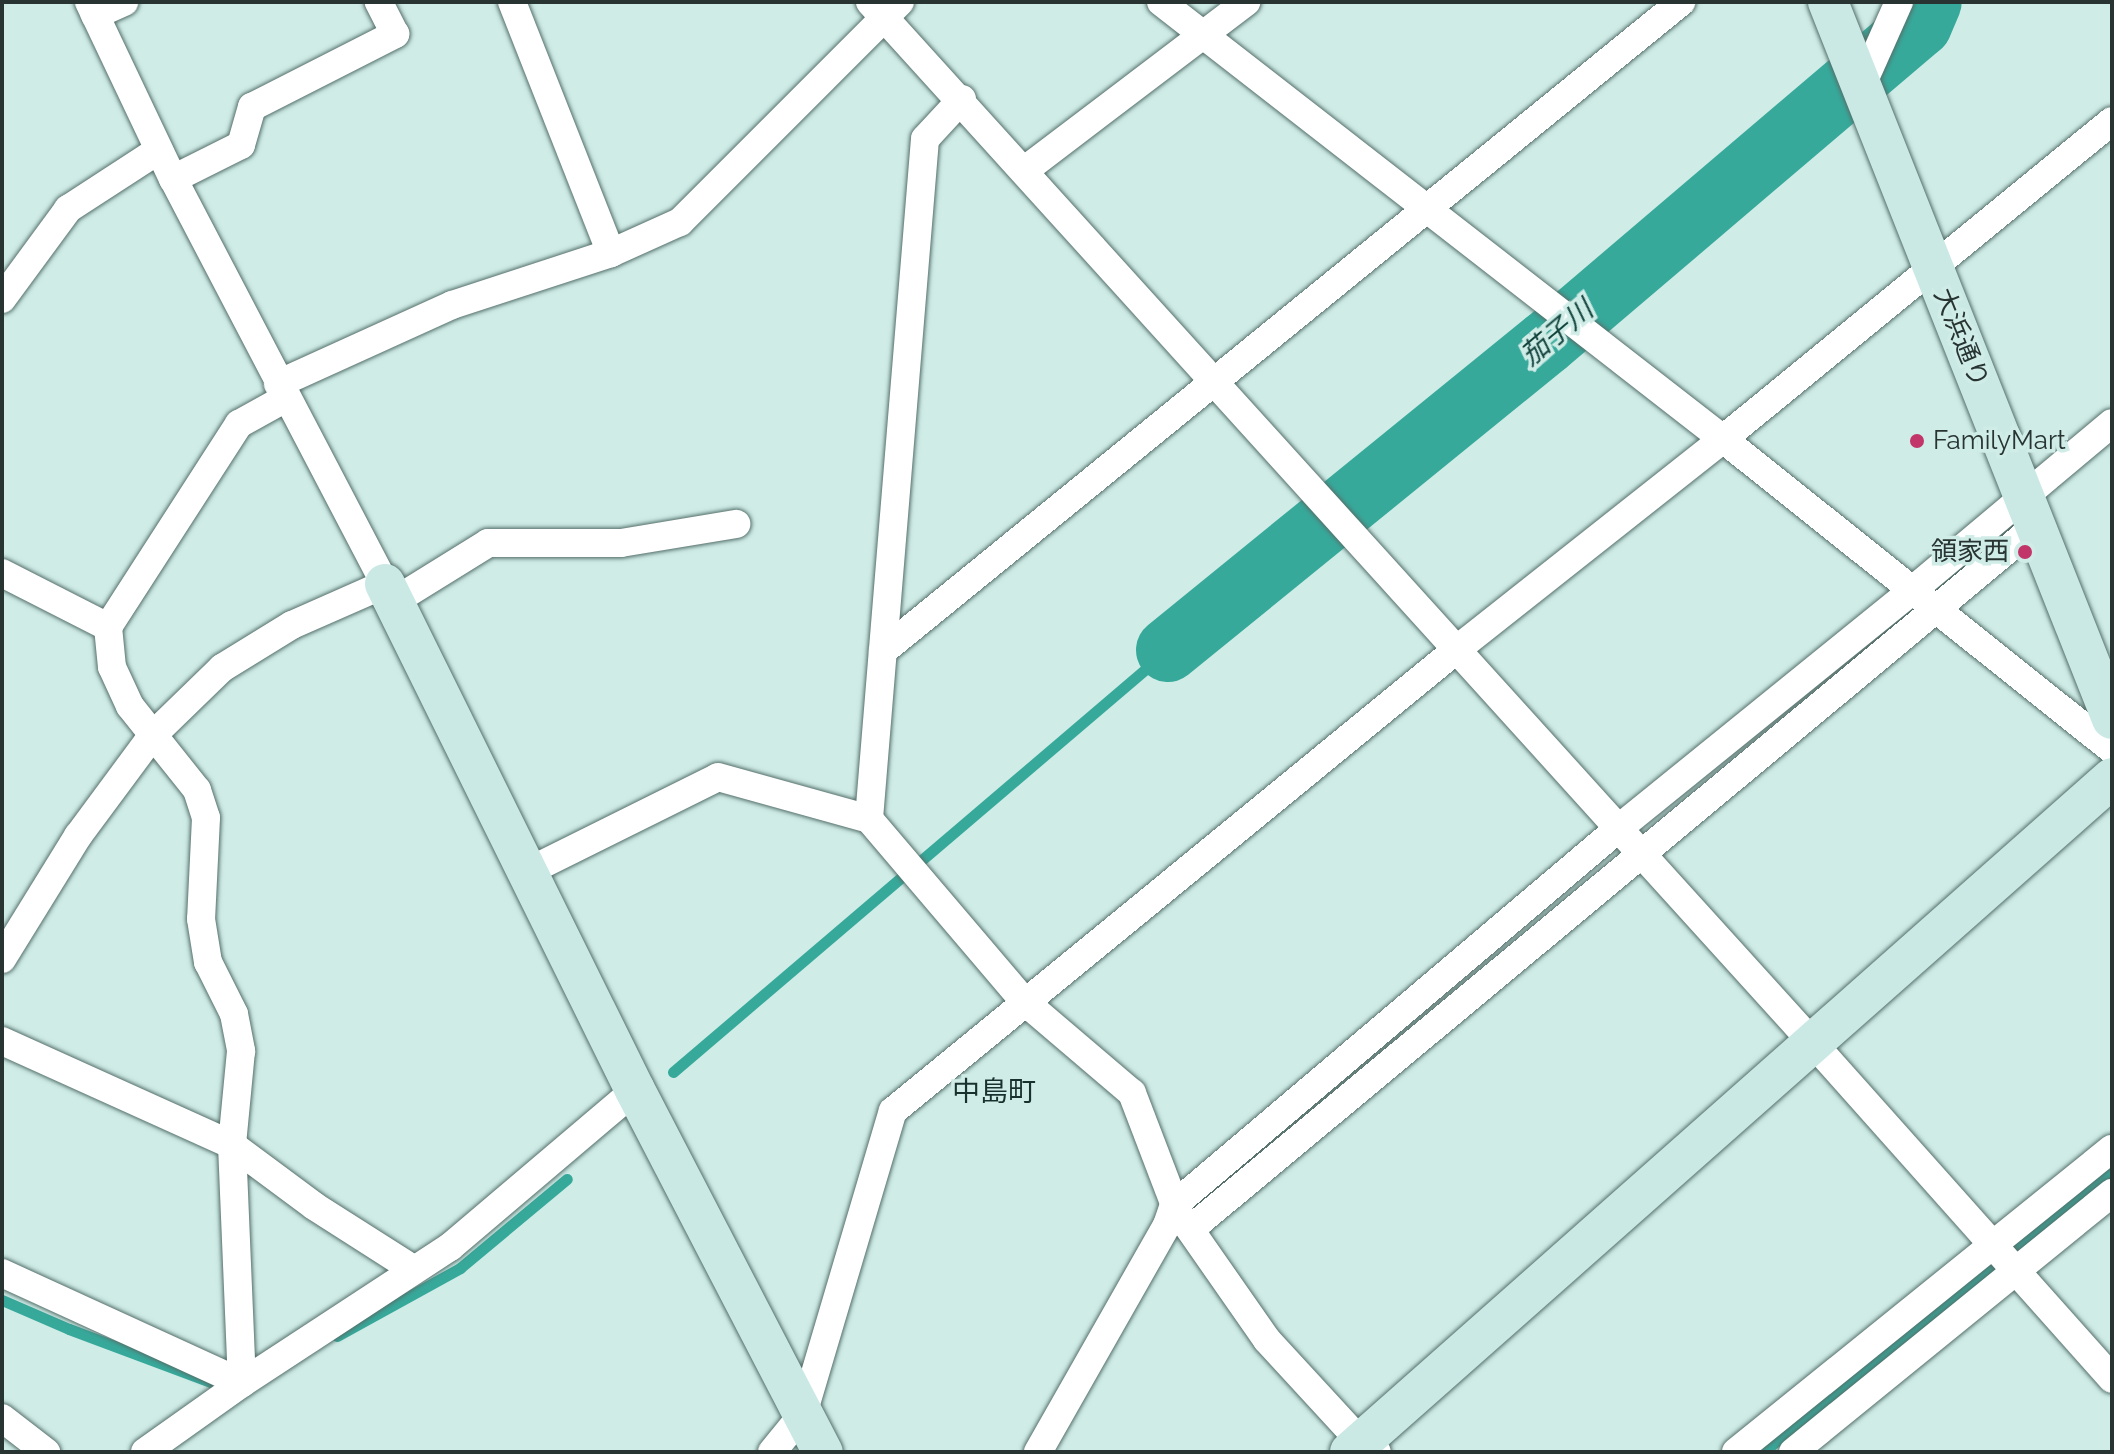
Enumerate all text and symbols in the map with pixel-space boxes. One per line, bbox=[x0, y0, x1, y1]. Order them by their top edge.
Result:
street label: 大浜通り bbox=[1927, 284, 1995, 392]
water label: 茄子川 bbox=[1514, 293, 1600, 373]
place label: FamilyMart bbox=[1933, 425, 2066, 457]
marker: FamilyMart bbox=[1908, 432, 1926, 450]
place label: 領家西 bbox=[1931, 536, 2009, 568]
marker: 領家西 bbox=[2016, 543, 2034, 561]
district label: 中島町 bbox=[952, 1075, 1036, 1109]

